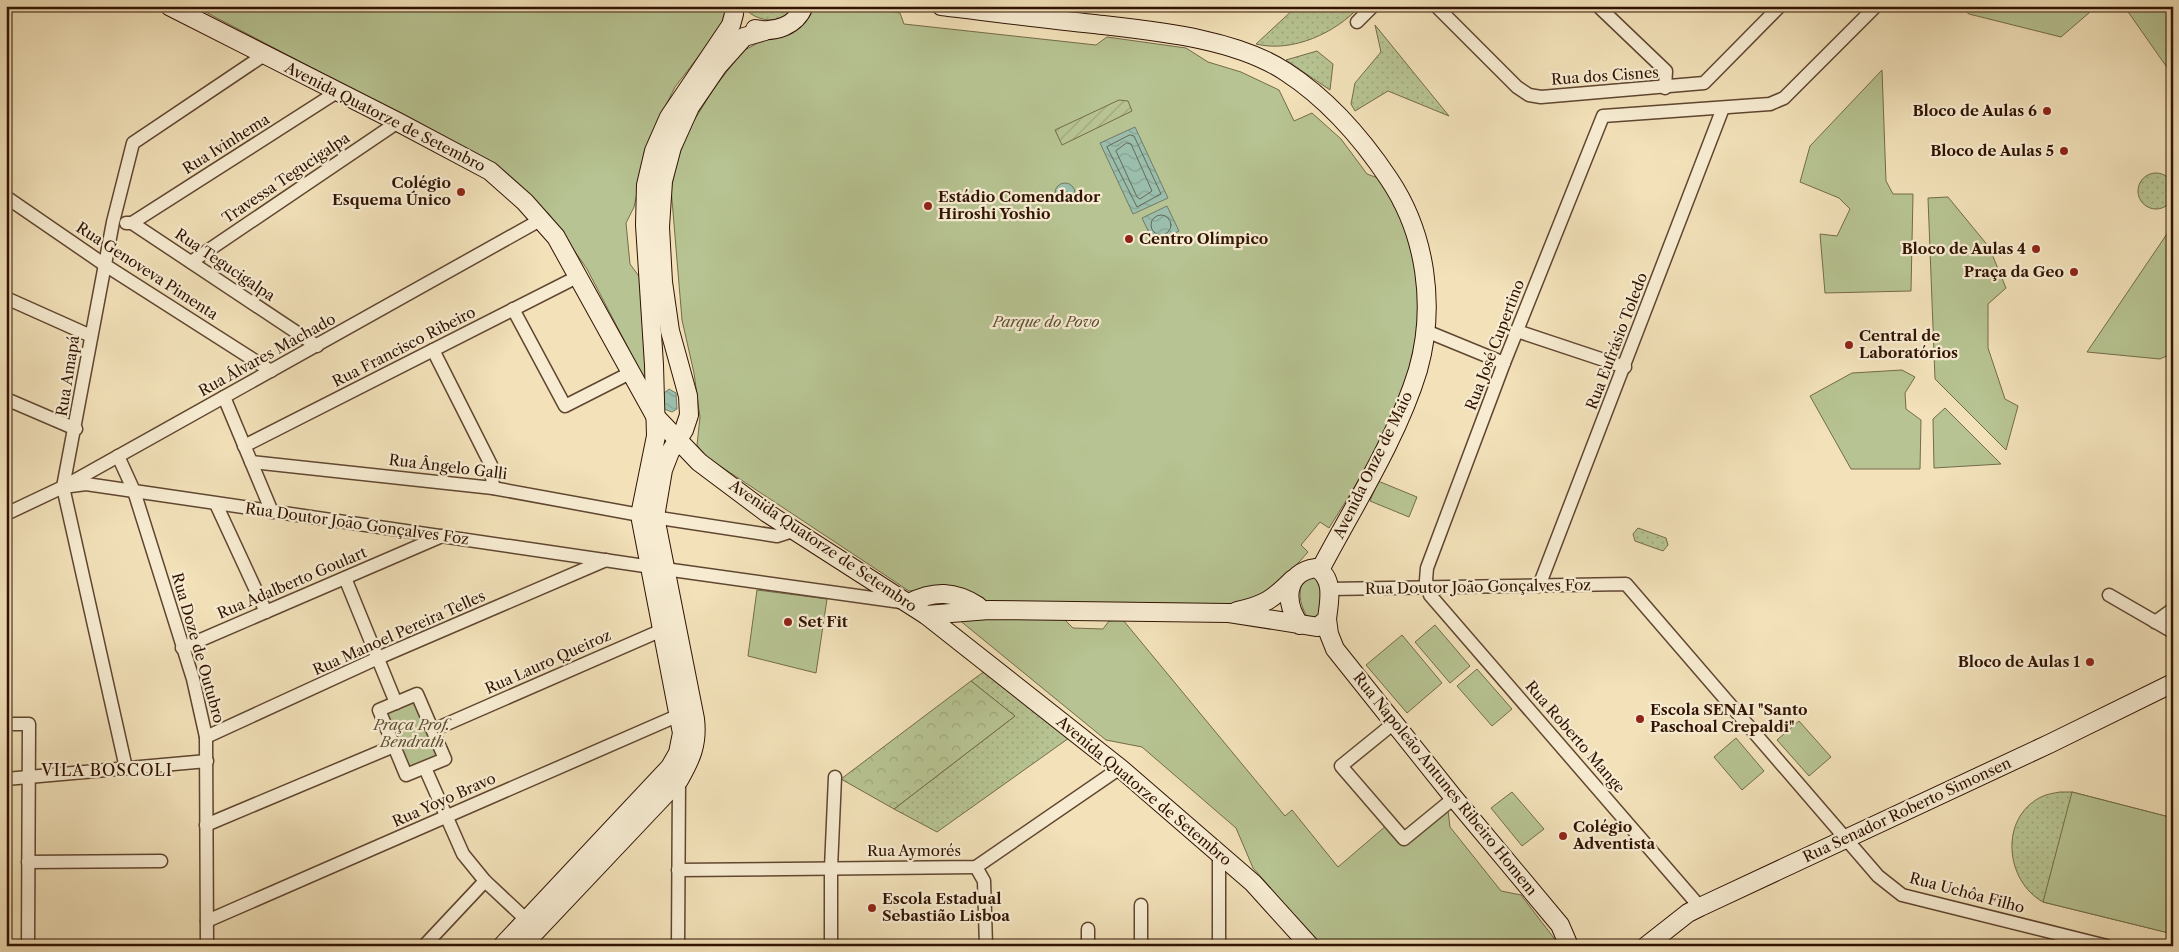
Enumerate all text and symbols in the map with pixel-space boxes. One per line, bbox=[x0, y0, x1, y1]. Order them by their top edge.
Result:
street label: Avenida Quatorze de Setembro bbox=[281, 57, 489, 176]
street label: Rua dos Cisnes bbox=[1551, 62, 1659, 89]
place label: Bloco de Aulas 6 bbox=[1912, 101, 2037, 120]
marker: Bloco de Aulas 6 bbox=[2041, 105, 2053, 117]
street label: Rua Ivinhema bbox=[179, 109, 273, 178]
street label: Travessa Tegucigalpa bbox=[218, 128, 353, 227]
place label: Bloco de Aulas 5 bbox=[1930, 141, 2054, 160]
marker: Bloco de Aulas 5 bbox=[2058, 145, 2070, 157]
place label: Colégio Esquema Único bbox=[332, 173, 451, 209]
marker: Colégio Esquema Único bbox=[455, 186, 467, 198]
place label: Estádio Comendador Hiroshi Yoshio bbox=[938, 187, 1101, 223]
marker: Estádio Comendador Hiroshi Yoshio bbox=[922, 200, 934, 212]
street label: Rua Genoveva Pimenta bbox=[73, 218, 222, 324]
street label: Rua Tegucigalpa bbox=[172, 224, 279, 305]
place label: Centro Olímpico bbox=[1139, 229, 1268, 248]
marker: Centro Olímpico bbox=[1123, 233, 1135, 245]
place label: Bloco de Aulas 4 bbox=[1902, 239, 2026, 258]
marker: Bloco de Aulas 4 bbox=[2030, 243, 2042, 255]
place label: Praça da Geo bbox=[1964, 262, 2064, 281]
marker: Praça da Geo bbox=[2068, 266, 2080, 278]
street label: Rua Eufrásio Toledo bbox=[1582, 270, 1651, 412]
street label: Rua José Cupertino bbox=[1461, 277, 1528, 413]
street label: Rua Francisco Ribeiro bbox=[329, 302, 479, 391]
street label: Rua Álvares Machado bbox=[195, 309, 339, 400]
park label: Parque do Povo bbox=[991, 312, 1100, 331]
place label: Central de Laboratórios bbox=[1859, 326, 1958, 362]
street label: Rua Amapá bbox=[52, 334, 83, 418]
marker: Central de Laboratórios bbox=[1843, 339, 1855, 351]
street label: Avenida Onze de Maio bbox=[1328, 388, 1416, 542]
street label: Rua Ângelo Galli bbox=[388, 450, 509, 483]
street label: Avenida Quatorze de Setembro bbox=[725, 475, 921, 616]
street label: Rua Doutor João Gonçalves Foz bbox=[244, 498, 471, 549]
street label: Rua Adalberto Goulart bbox=[214, 542, 370, 623]
street label: Rua Doze de Outubro bbox=[168, 570, 229, 725]
street label: Rua Doutor João Gonçalves Foz bbox=[1365, 575, 1591, 598]
street label: Rua Manoel Pereira Telles bbox=[310, 586, 488, 679]
place label: Set Fit bbox=[798, 612, 848, 631]
marker: Set Fit bbox=[782, 616, 794, 628]
street label: Rua Lauro Queiroz bbox=[482, 625, 614, 698]
place label: Bloco de Aulas 1 bbox=[1958, 652, 2080, 671]
marker: Bloco de Aulas 1 bbox=[2084, 656, 2096, 668]
street label: Rua Napoleão Antunes Ribeiro Homem bbox=[1349, 668, 1541, 899]
street label: Rua Roberto Mange bbox=[1521, 677, 1629, 797]
place label: Escola SENAI "Santo Paschoal Crepaldi" bbox=[1650, 700, 1808, 736]
street label: Avenida Quatorze de Setembro bbox=[1052, 711, 1236, 869]
marker: Escola SENAI "Santo Paschoal Crepaldi" bbox=[1634, 713, 1646, 725]
park label: Praça Prof. Bendrath bbox=[372, 715, 452, 751]
street label: Rua Senador Roberto Simonsen bbox=[1800, 753, 2015, 866]
district label: VILA BOSCOLI bbox=[40, 760, 173, 780]
street label: Rua Yoyo Bravo bbox=[389, 768, 499, 831]
place label: Colégio Adventista bbox=[1572, 817, 1656, 853]
marker: Colégio Adventista bbox=[1557, 830, 1569, 842]
street label: Rua Aymorés bbox=[867, 841, 961, 860]
street label: Rua Uchôa Filho bbox=[1907, 868, 2027, 917]
place label: Escola Estadual Sebastião Lisboa bbox=[882, 889, 1010, 925]
marker: Escola Estadual Sebastião Lisboa bbox=[866, 902, 878, 914]

